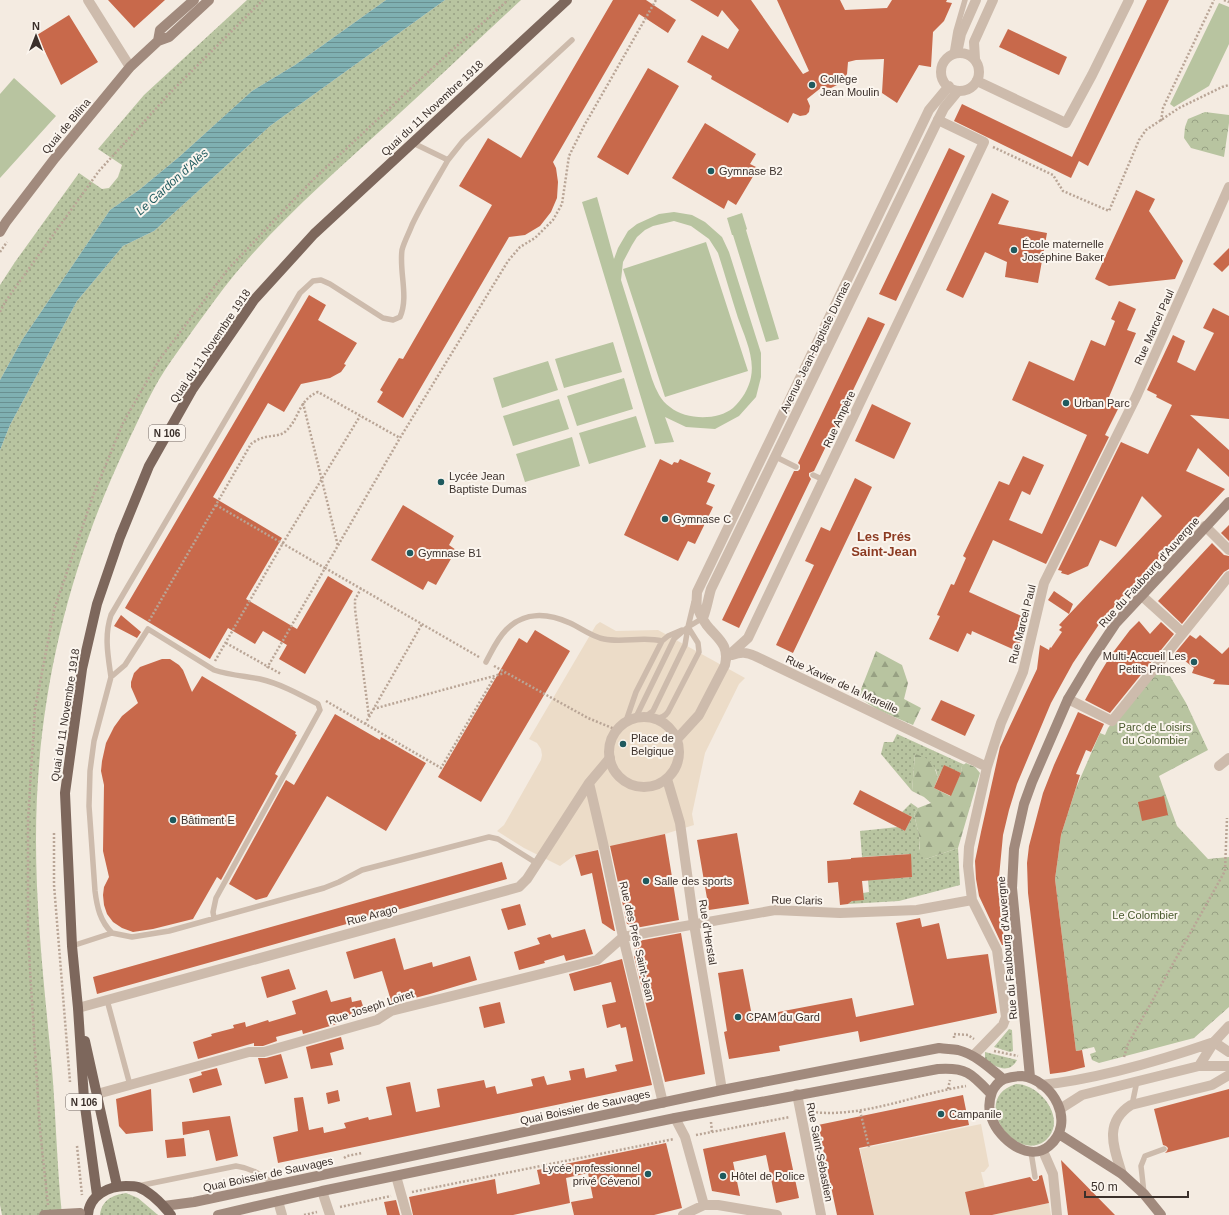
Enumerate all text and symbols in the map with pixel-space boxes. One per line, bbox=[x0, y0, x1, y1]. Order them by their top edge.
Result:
north arrow bbox=[16, 16, 56, 56]
text: N bbox=[32, 20, 40, 32]
street label: Quai du 11 Novembre 1918 bbox=[379, 58, 485, 158]
place label: Collège Jean Moulin bbox=[820, 73, 879, 98]
marker: Collège Jean Moulin bbox=[807, 80, 817, 90]
street label: Quai de Bilina bbox=[39, 95, 93, 156]
water label: Le Gardon d'Alès bbox=[133, 146, 211, 218]
place label: Gymnase B2 bbox=[719, 165, 783, 177]
marker: Gymnase B2 bbox=[706, 166, 716, 176]
place label: École maternelle Joséphine Baker bbox=[1022, 238, 1104, 263]
marker: École maternelle Joséphine Baker bbox=[1009, 245, 1019, 255]
street label: Avenue Jean-Baptiste Dumas bbox=[778, 279, 852, 415]
street label: Quai du 11 Novembre 1918 bbox=[167, 287, 253, 405]
street label: Rue Marcel Paul bbox=[1132, 287, 1176, 367]
street label: Rue Ampère bbox=[821, 389, 857, 449]
place label: Urban Parc bbox=[1074, 397, 1130, 409]
marker: Urban Parc bbox=[1061, 398, 1071, 408]
road number: N 106 bbox=[149, 425, 185, 441]
place label: Lycée Jean Baptiste Dumas bbox=[449, 470, 527, 495]
marker: Lycée Jean Baptiste Dumas bbox=[436, 477, 446, 487]
place label: Gymnase C bbox=[673, 513, 731, 525]
marker: Gymnase C bbox=[660, 514, 670, 524]
street label: Rue du Faubourg d'Auvergne bbox=[1096, 514, 1202, 630]
district label: Les Prés Saint-Jean bbox=[851, 529, 917, 559]
place label: Gymnase B1 bbox=[418, 547, 482, 559]
marker: Gymnase B1 bbox=[405, 548, 415, 558]
street label: Rue Marcel Paul bbox=[1006, 583, 1038, 665]
street label: Quai du 11 Novembre 1918 bbox=[49, 648, 81, 782]
place label: Multi-Accueil Les Petits Princes bbox=[1103, 650, 1186, 675]
street label: Rue Xavier de la Mareille bbox=[784, 653, 900, 715]
marker: Multi-Accueil Les Petits Princes bbox=[1189, 657, 1199, 667]
park label: Parc de Loisirs du Colombier bbox=[1119, 721, 1192, 746]
place label: Place de Belgique bbox=[631, 732, 674, 757]
marker: Place de Belgique bbox=[618, 739, 628, 749]
place label: Bâtiment E bbox=[181, 814, 235, 826]
marker: Bâtiment E bbox=[168, 815, 178, 825]
place label: Salle des sports bbox=[654, 875, 733, 887]
marker: Salle des sports bbox=[641, 876, 651, 886]
street label: Rue du Faubourg d'Auvergne bbox=[995, 876, 1019, 1020]
street label: Rue des Prés Saint-Jean bbox=[617, 880, 657, 1002]
street label: Rue Claris bbox=[771, 894, 823, 906]
street label: Rue d'Herstal bbox=[697, 898, 719, 966]
street label: Rue Arago bbox=[345, 902, 399, 928]
park label: Le Colombier bbox=[1112, 909, 1178, 921]
street label: Rue Joseph Loiret bbox=[327, 987, 415, 1027]
place label: CPAM du Gard bbox=[746, 1011, 820, 1023]
marker: CPAM du Gard bbox=[733, 1012, 743, 1022]
street label: Quai Boissier de Sauvages bbox=[519, 1087, 652, 1127]
road number: N 106 bbox=[66, 1094, 102, 1110]
street label: Rue Saint-Sébastien bbox=[804, 1101, 836, 1203]
place label: Campanile bbox=[949, 1108, 1002, 1120]
marker: Campanile bbox=[936, 1109, 946, 1119]
street label: Quai Boissier de Sauvages bbox=[202, 1154, 335, 1194]
place label: Lycée professionnel privé Cévenol bbox=[543, 1162, 640, 1187]
marker: Lycée professionnel privé Cévenol bbox=[643, 1169, 653, 1179]
place label: Hôtel de Police bbox=[731, 1170, 805, 1182]
marker: Hôtel de Police bbox=[718, 1171, 728, 1181]
scale bar bbox=[1085, 1173, 1188, 1199]
text: 50 m bbox=[1091, 1180, 1118, 1194]

